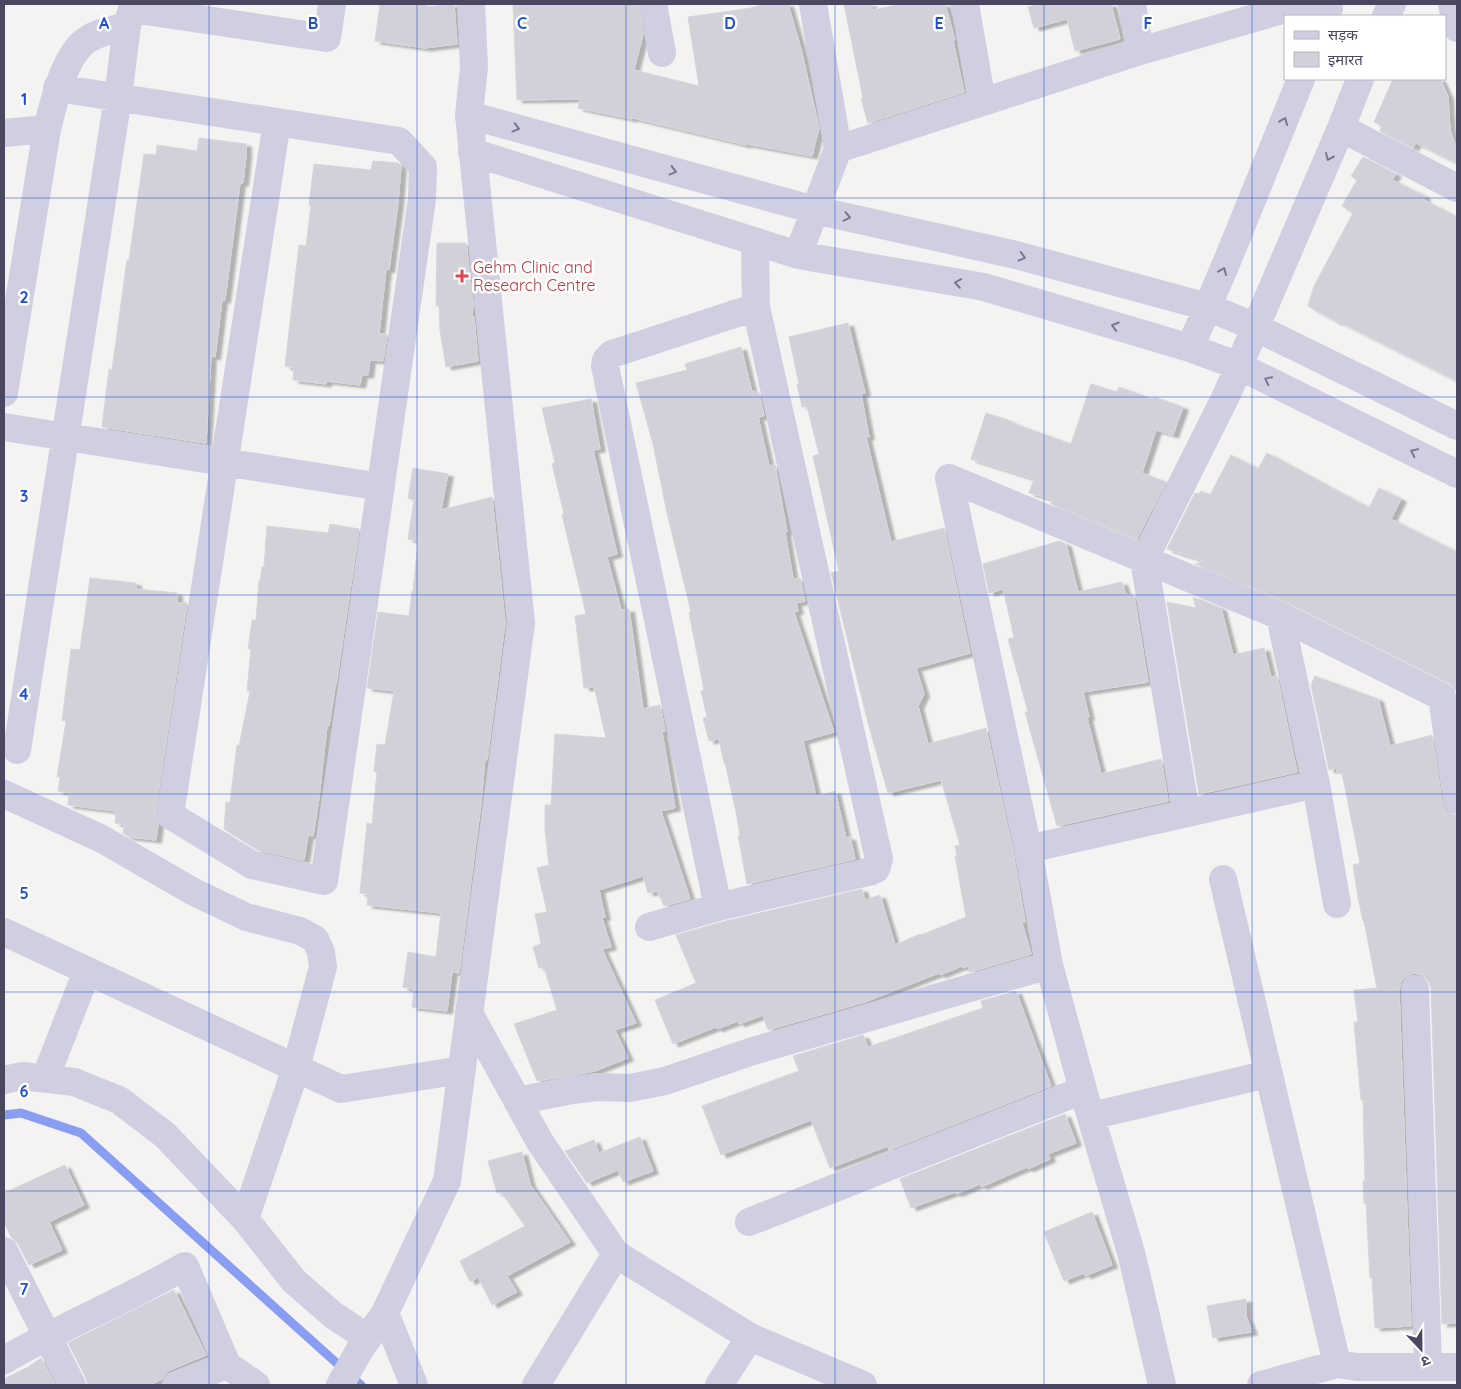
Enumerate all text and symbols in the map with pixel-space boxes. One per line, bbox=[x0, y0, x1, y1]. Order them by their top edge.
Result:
text: A bbox=[99, 13, 110, 33]
text: B bbox=[308, 13, 318, 33]
text: C bbox=[517, 13, 527, 33]
text: D bbox=[724, 13, 736, 33]
text: E bbox=[934, 13, 944, 33]
text: F bbox=[1144, 13, 1153, 33]
legend bbox=[1284, 15, 1446, 80]
text: सड़क bbox=[1328, 25, 1358, 44]
text: इमारत bbox=[1328, 50, 1363, 69]
text: 1 bbox=[21, 89, 27, 109]
one-way arrow bbox=[1278, 117, 1288, 126]
one-way arrow bbox=[512, 122, 521, 133]
one-way arrow bbox=[1324, 152, 1335, 161]
one-way arrow bbox=[669, 165, 677, 176]
one-way arrow bbox=[842, 211, 851, 222]
one-way arrow bbox=[1018, 251, 1027, 262]
place label: Gehm Clinic and Research Centre bbox=[473, 257, 596, 295]
one-way arrow bbox=[1217, 267, 1227, 276]
marker: Gehm Clinic and Research Centre bbox=[455, 269, 469, 283]
one-way arrow bbox=[954, 278, 962, 289]
text: 2 bbox=[19, 287, 29, 307]
one-way arrow bbox=[1111, 322, 1120, 332]
one-way arrow bbox=[1264, 376, 1273, 386]
one-way arrow bbox=[1410, 448, 1419, 458]
text: 3 bbox=[20, 486, 28, 506]
text: 4 bbox=[19, 684, 29, 704]
text: 5 bbox=[19, 883, 29, 903]
text: 6 bbox=[20, 1081, 29, 1101]
text: 7 bbox=[20, 1279, 29, 1299]
north arrow bbox=[1396, 1324, 1446, 1374]
text: उ bbox=[1418, 1351, 1433, 1371]

